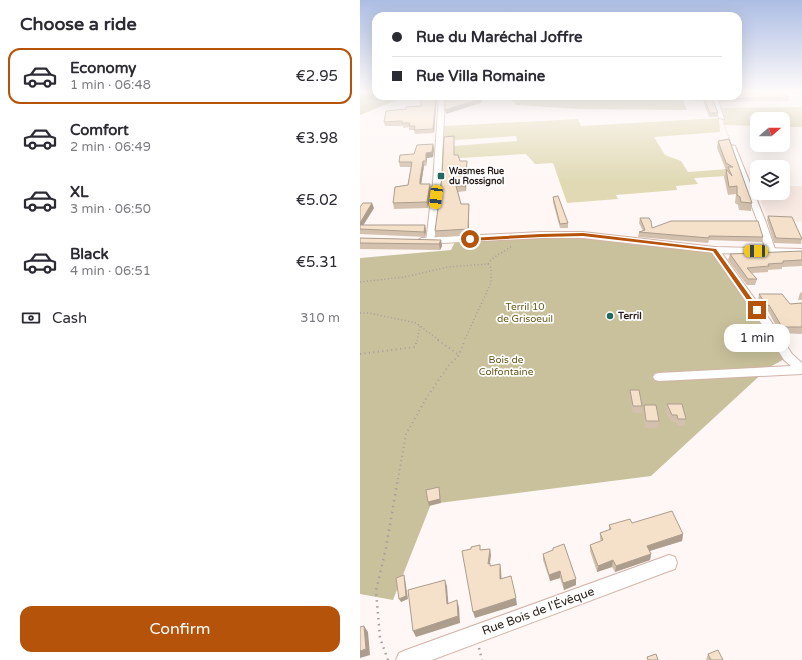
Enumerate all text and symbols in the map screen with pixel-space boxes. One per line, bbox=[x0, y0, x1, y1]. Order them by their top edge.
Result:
text: Choose a ride bbox=[20, 13, 137, 35]
text: Rue du Maréchal Joffre bbox=[416, 28, 583, 46]
icon: car bbox=[22, 58, 58, 94]
text: Economy bbox=[70, 59, 136, 77]
text: €2.95 bbox=[296, 67, 338, 85]
text: Rue Villa Romaine bbox=[416, 67, 545, 85]
text: 1 min · 06:48 bbox=[70, 77, 151, 93]
north arrow bbox=[750, 112, 790, 152]
map controls bbox=[750, 112, 790, 200]
icon: car bbox=[22, 120, 58, 156]
text: Comfort bbox=[70, 121, 129, 139]
text: €3.98 bbox=[296, 129, 338, 147]
text: 2 min · 06:49 bbox=[70, 139, 151, 155]
button: layers bbox=[750, 160, 790, 200]
place label: Wasmes Rue du Rossignol bbox=[449, 166, 504, 187]
marker: Wasmes Rue du Rossignol bbox=[436, 171, 446, 181]
icon: car bbox=[22, 182, 58, 218]
text: XL bbox=[70, 183, 89, 201]
car bbox=[429, 184, 443, 210]
text: €5.02 bbox=[296, 191, 338, 209]
text: 3 min · 06:50 bbox=[70, 201, 151, 217]
route start bbox=[461, 230, 479, 248]
icon: car bbox=[22, 244, 58, 280]
text: Black bbox=[70, 245, 109, 263]
car bbox=[744, 245, 768, 257]
text: €5.31 bbox=[296, 253, 338, 271]
text: 4 min · 06:51 bbox=[70, 263, 151, 279]
park label: Terril 10 de Grisoeuil bbox=[497, 301, 553, 325]
route end bbox=[748, 301, 766, 319]
icon: cash bbox=[20, 307, 42, 329]
text: Cash bbox=[52, 309, 87, 327]
text: 310 m bbox=[300, 310, 340, 326]
place label: Terril bbox=[617, 310, 642, 322]
marker: Terril bbox=[605, 311, 615, 321]
callout: 1 min bbox=[724, 324, 790, 352]
text: 1 min bbox=[740, 330, 774, 346]
park label: Bois de Colfontaine bbox=[479, 354, 534, 378]
street label: Rue Bois de l'Évêque bbox=[480, 584, 596, 638]
button: Confirm bbox=[20, 606, 340, 652]

